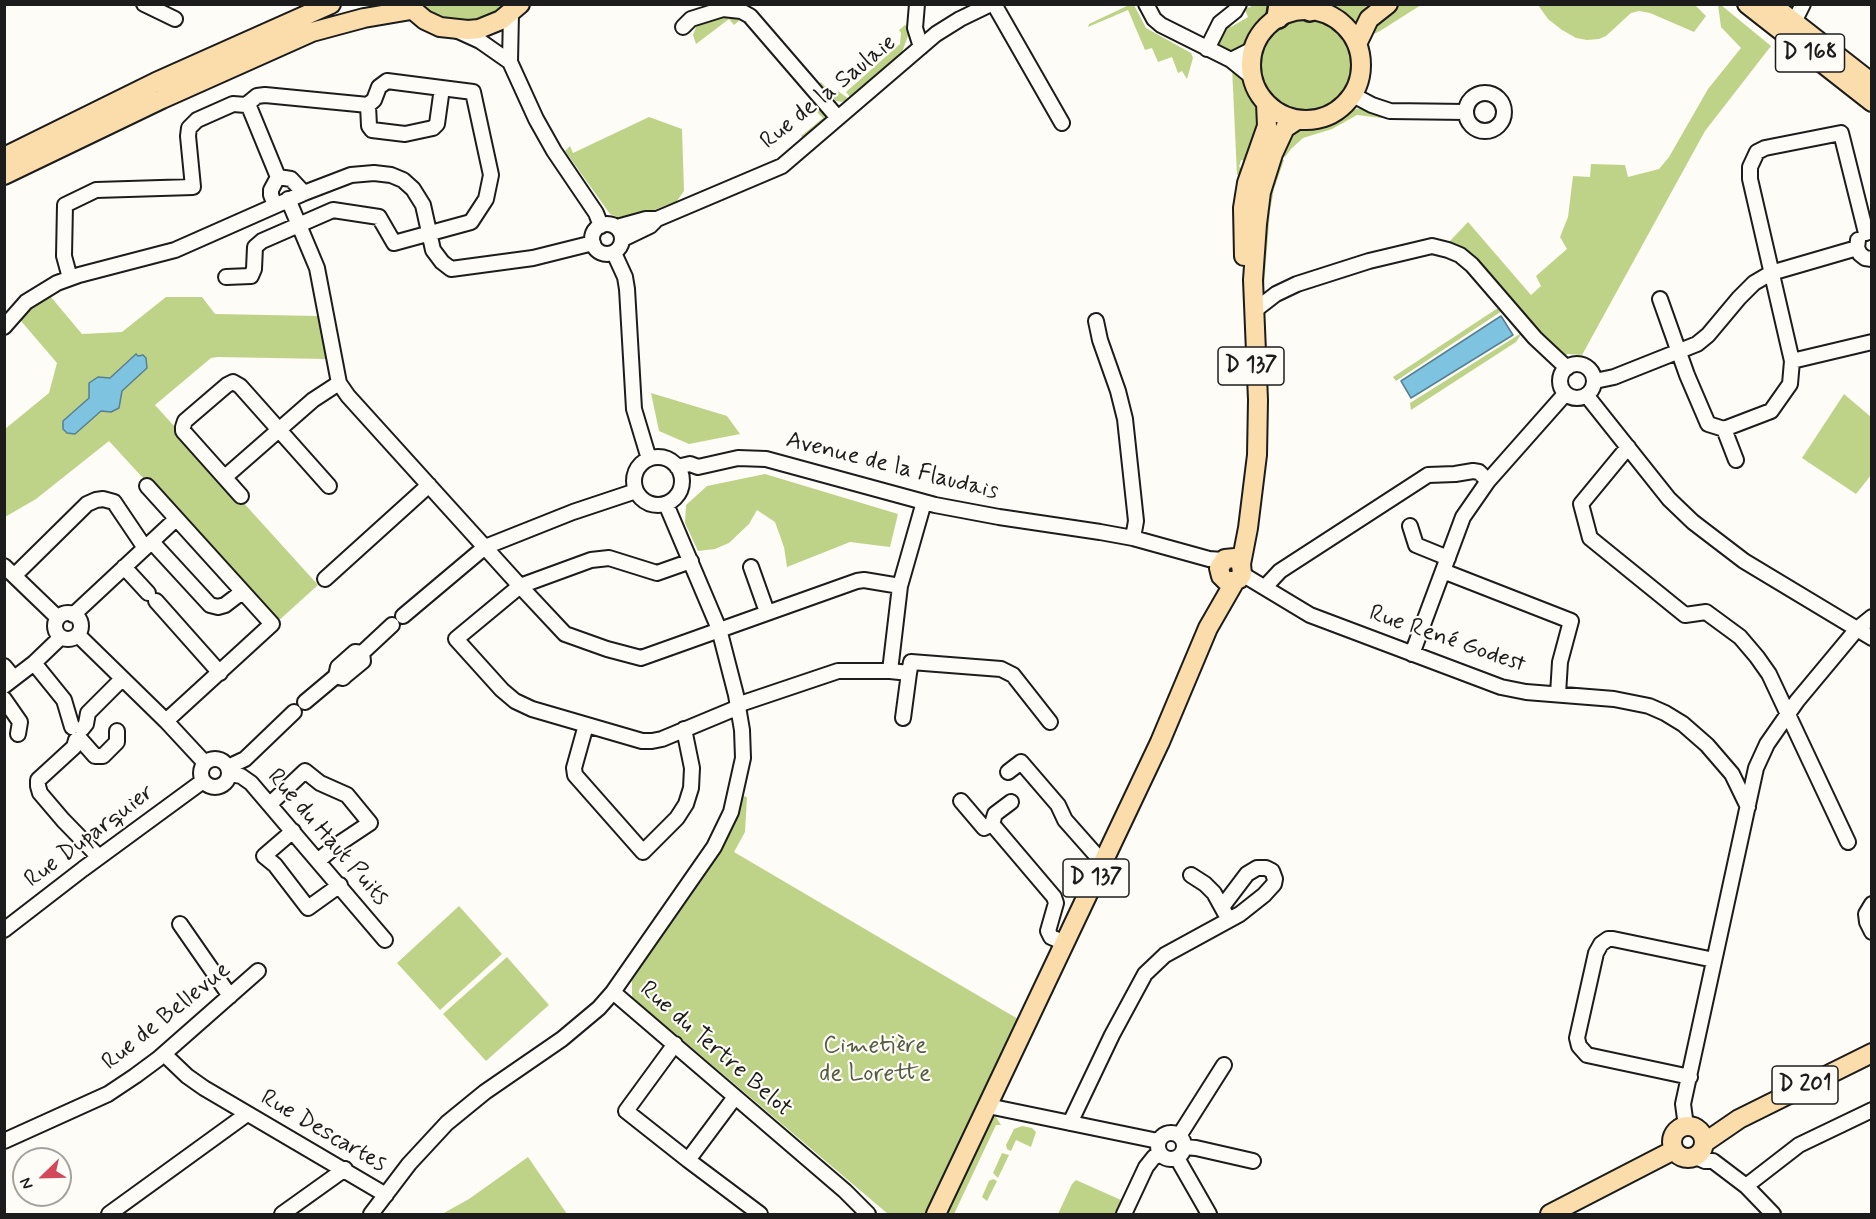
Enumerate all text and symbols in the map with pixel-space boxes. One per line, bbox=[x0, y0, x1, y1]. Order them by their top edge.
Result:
street label: Rue de la Saulaie bbox=[755, 29, 903, 157]
road number: D 168 bbox=[1776, 34, 1844, 72]
road number: D 137 bbox=[1218, 347, 1284, 385]
street label: Avenue de la Flaudais bbox=[783, 427, 1001, 507]
street label: Rue René Godest bbox=[1365, 600, 1529, 680]
street label: Rue du Haut Puits bbox=[260, 764, 394, 912]
street label: Rue Duparquier bbox=[20, 779, 160, 895]
road number: D 137 bbox=[1063, 859, 1129, 897]
street label: Rue de Bellevue bbox=[97, 956, 237, 1078]
street label: Rue du Tertre Belot bbox=[633, 976, 797, 1124]
park label: Cimetière de Lorette bbox=[819, 1033, 931, 1089]
road number: D 201 bbox=[1772, 1066, 1838, 1104]
street label: Rue Descartes bbox=[255, 1084, 391, 1180]
north arrow bbox=[12, 1147, 72, 1207]
text: N bbox=[15, 1174, 39, 1192]

